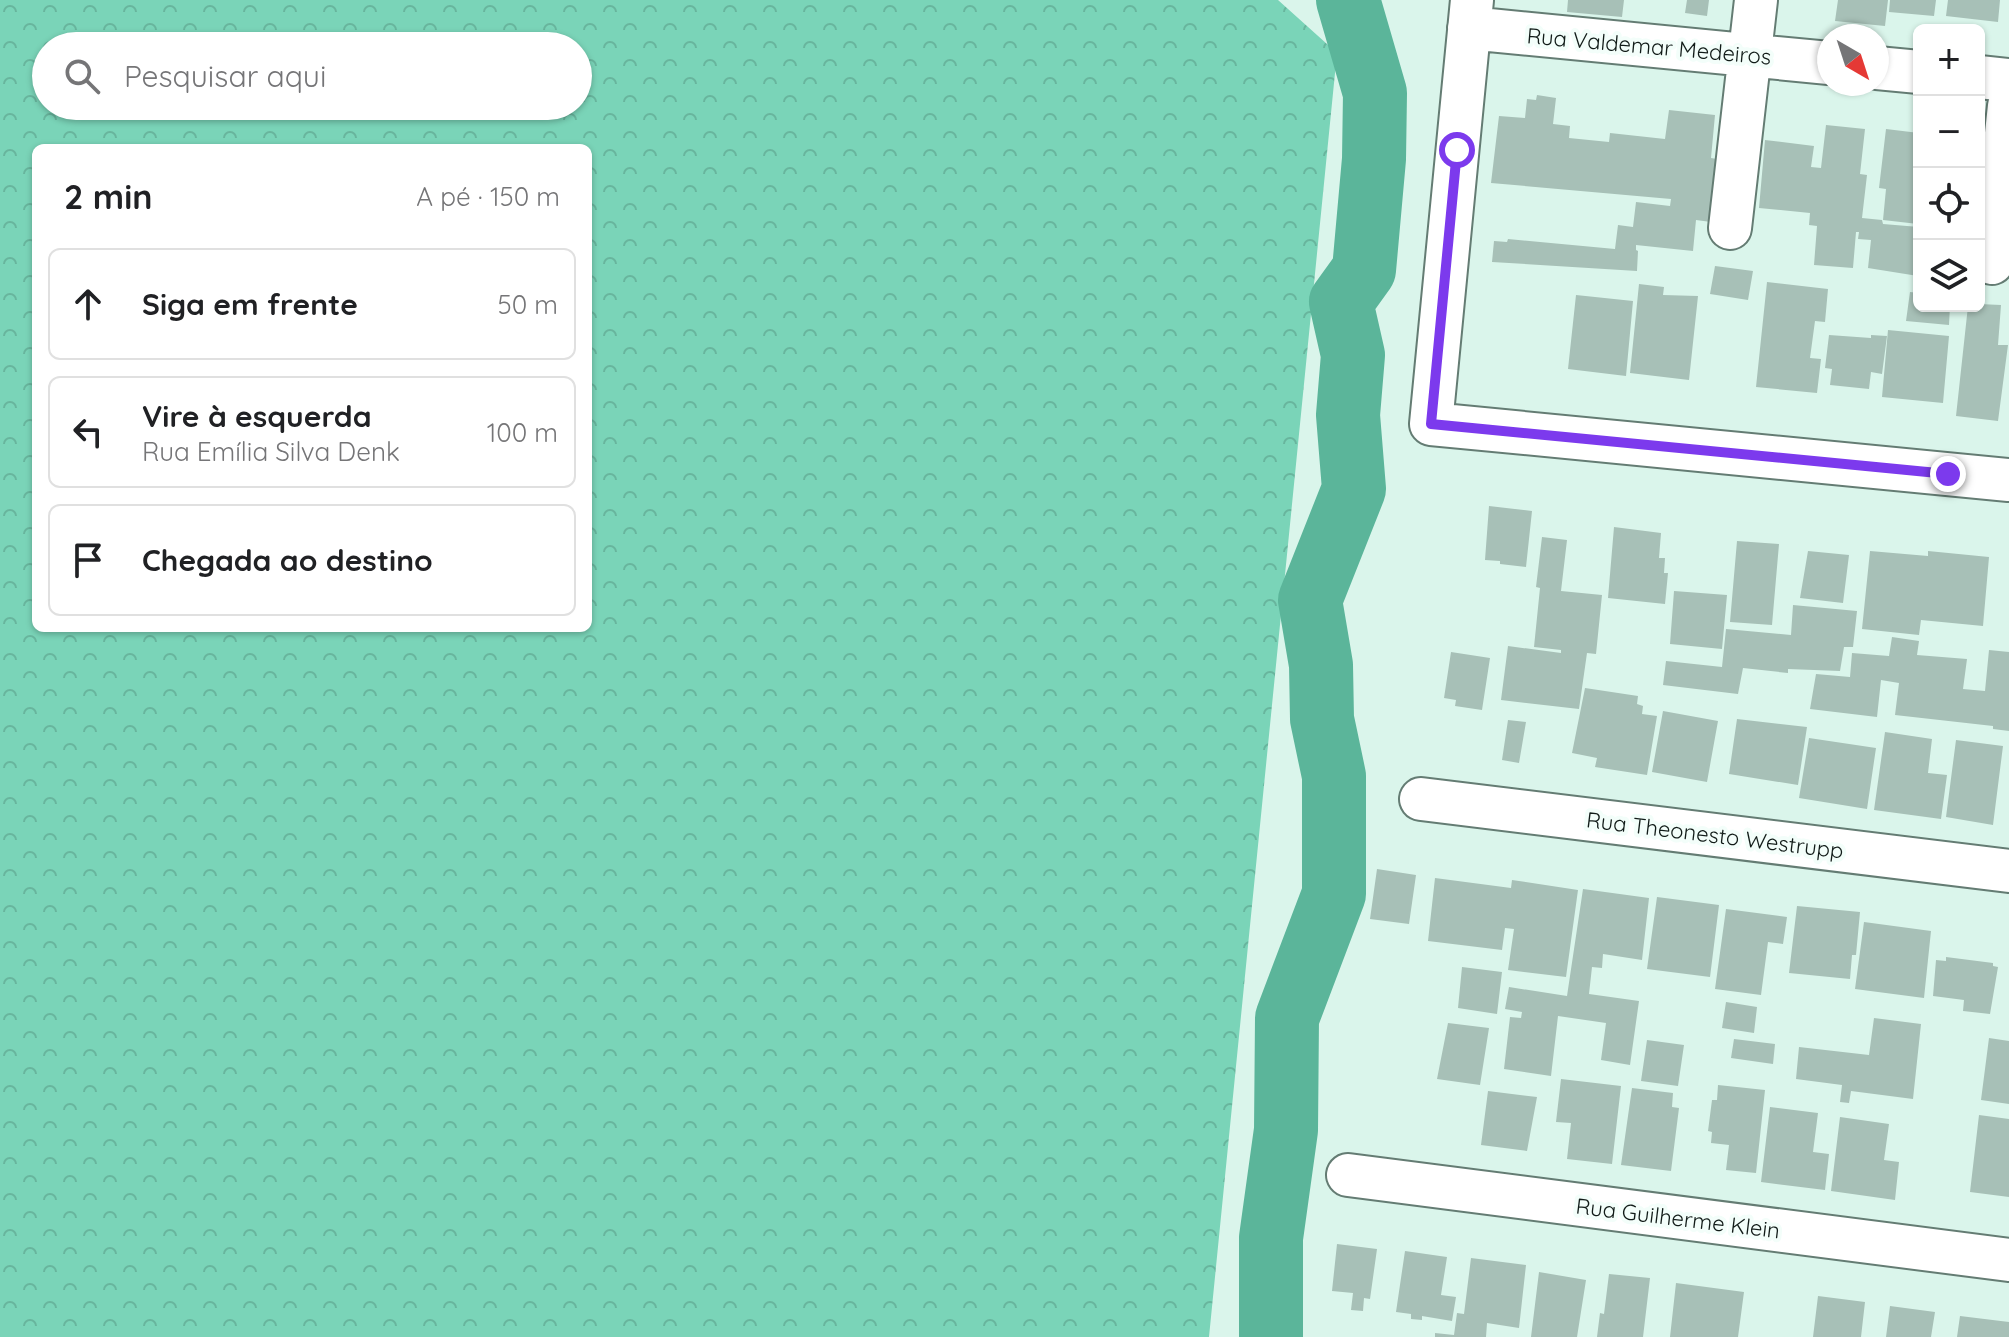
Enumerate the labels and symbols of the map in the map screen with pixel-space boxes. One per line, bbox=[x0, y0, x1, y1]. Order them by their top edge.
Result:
street label: Rua Valdemar Medeiros bbox=[1526, 21, 1772, 71]
north arrow bbox=[1817, 24, 1889, 96]
route start bbox=[1439, 132, 1475, 168]
route end bbox=[1930, 456, 1966, 492]
street label: Rua Theonesto Westrupp bbox=[1585, 805, 1845, 865]
street label: Rua Guilherme Klein bbox=[1574, 1192, 1782, 1244]

